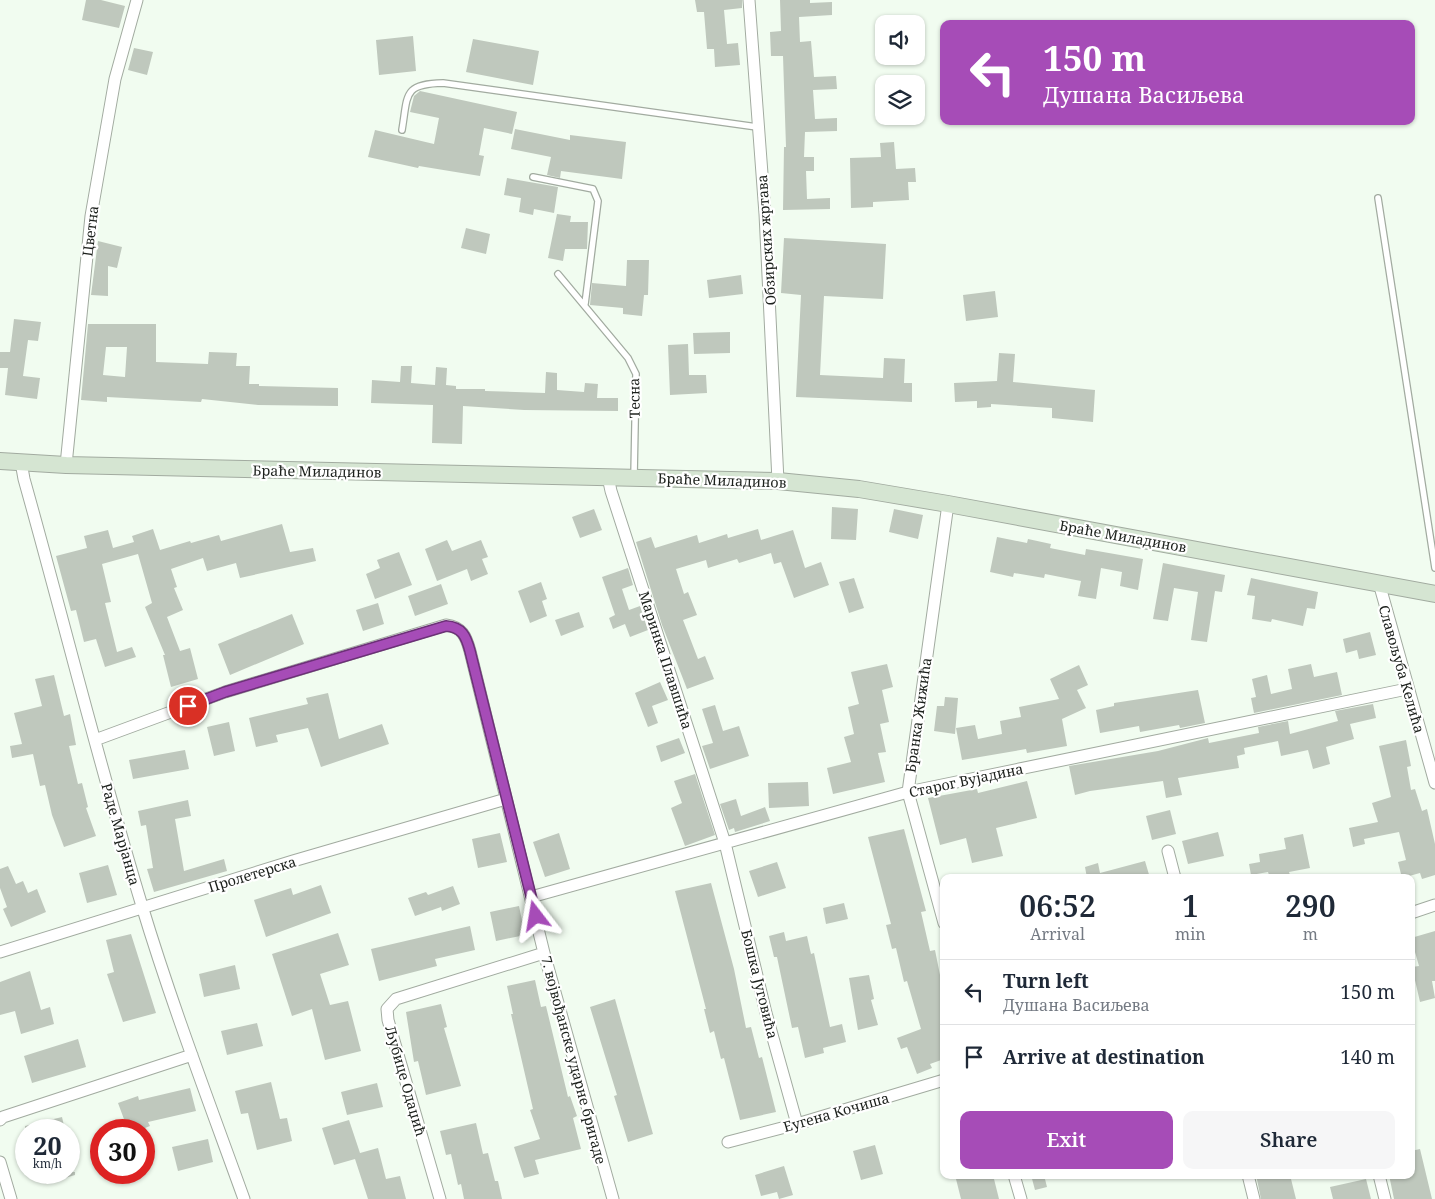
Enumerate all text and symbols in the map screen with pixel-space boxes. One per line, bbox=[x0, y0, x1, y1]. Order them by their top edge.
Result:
map controls bbox=[875, 15, 925, 125]
button: sound bbox=[875, 15, 925, 65]
text: 150 m bbox=[1043, 34, 1146, 81]
icon: left bbox=[960, 40, 1025, 105]
button: layers bbox=[875, 75, 925, 125]
text: Душана Васиљева bbox=[1043, 79, 1245, 109]
street label: Обзирских жртава bbox=[752, 174, 780, 306]
street label: Цветна bbox=[77, 204, 103, 257]
street label: Тесна bbox=[624, 378, 644, 418]
street label: Браће Миладинов bbox=[252, 460, 382, 482]
street label: Браће Миладинов bbox=[657, 468, 787, 492]
street label: Браће Миладинов bbox=[1058, 515, 1188, 557]
street label: Маринка Плавшића bbox=[635, 589, 697, 732]
street label: Славољуба Келића bbox=[1375, 603, 1429, 735]
street label: Бранка Жижића bbox=[901, 656, 935, 774]
pin bbox=[167, 685, 209, 727]
icon: arrive bbox=[174, 692, 202, 720]
street label: Старог Вујадина bbox=[907, 759, 1025, 801]
street label: Раде Марјанца bbox=[97, 781, 145, 887]
street label: Пролетерска bbox=[206, 852, 298, 896]
text: 06:52 bbox=[1019, 885, 1096, 926]
text: 1 bbox=[1182, 885, 1199, 926]
text: 290 bbox=[1285, 885, 1336, 926]
position arrow bbox=[509, 889, 561, 941]
text: Arrival bbox=[1030, 923, 1085, 945]
text: min bbox=[1175, 923, 1206, 945]
text: m bbox=[1303, 923, 1318, 945]
street label: Бошка Југовића bbox=[737, 927, 783, 1041]
street label: 7. војвођанске ударне бригаде bbox=[537, 954, 611, 1166]
text: Turn left bbox=[1003, 968, 1089, 994]
icon: left bbox=[960, 978, 988, 1006]
text: 150 m bbox=[1340, 979, 1395, 1005]
text: Душана Васиљева bbox=[1003, 994, 1150, 1016]
street label: Љубице Одаџић bbox=[381, 1023, 431, 1139]
icon: arrive bbox=[960, 1043, 988, 1071]
text: Arrive at destination bbox=[1003, 1044, 1205, 1070]
text: 140 m bbox=[1340, 1044, 1395, 1070]
street label: Еугена Кочиша bbox=[781, 1088, 891, 1136]
button: Exit bbox=[960, 1111, 1173, 1169]
button: Share bbox=[1183, 1111, 1395, 1169]
speed limit sign: 30 bbox=[90, 1119, 155, 1184]
text: 20 bbox=[33, 1128, 62, 1162]
text: km/h bbox=[33, 1155, 62, 1172]

